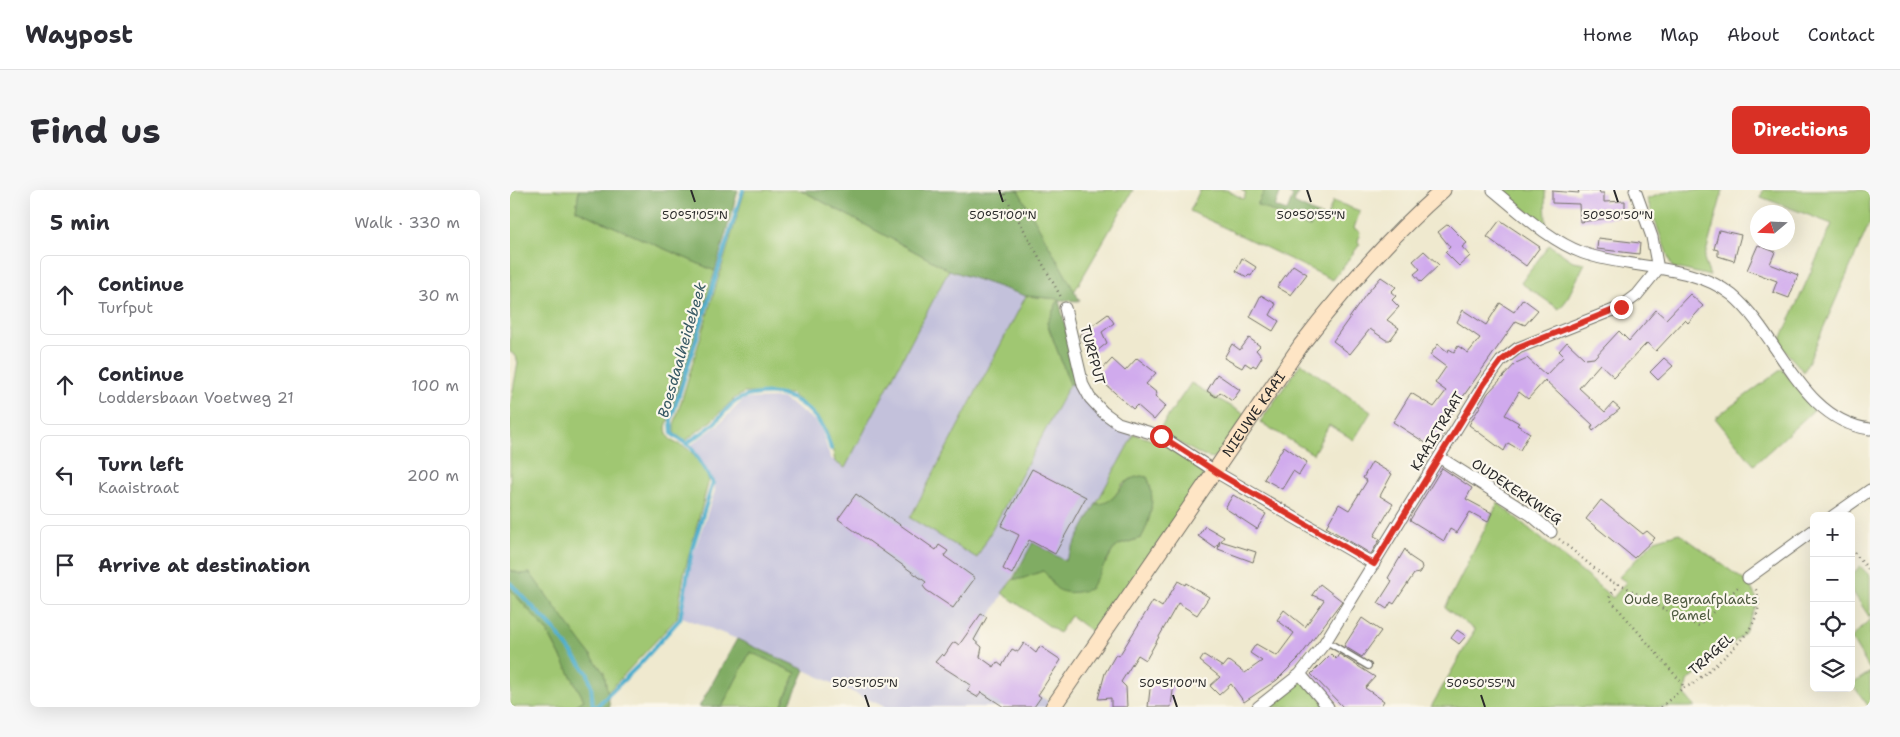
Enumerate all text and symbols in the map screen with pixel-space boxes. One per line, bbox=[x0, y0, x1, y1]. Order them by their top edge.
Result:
text: Waypost bbox=[25, 19, 133, 51]
text: Home bbox=[1583, 23, 1632, 47]
text: Map bbox=[1660, 23, 1699, 47]
text: About bbox=[1727, 23, 1780, 47]
text: Contact bbox=[1808, 23, 1875, 47]
button: Directions bbox=[1732, 106, 1870, 154]
text: Find us bbox=[30, 107, 161, 154]
north arrow bbox=[1750, 205, 1795, 250]
text: 50°51'05"N bbox=[662, 207, 728, 223]
text: 50°51'00"N bbox=[969, 207, 1037, 223]
text: 50°50'55"N bbox=[1277, 207, 1345, 223]
text: 50°50'50"N bbox=[1583, 207, 1653, 223]
text: 5 min bbox=[50, 209, 110, 237]
text: Walk · 330 m bbox=[354, 212, 460, 233]
text: Continue bbox=[98, 272, 184, 297]
water label: Boesdaalheidebeek bbox=[653, 279, 711, 420]
icon: ahead bbox=[51, 281, 79, 309]
text: 30 m bbox=[418, 285, 459, 306]
route end bbox=[1610, 296, 1633, 319]
text: Turfput bbox=[98, 297, 153, 318]
street label: TURFPUT bbox=[1076, 323, 1110, 387]
text: Continue bbox=[98, 362, 184, 387]
street label: NIEUWE KAAI bbox=[1218, 368, 1289, 460]
icon: ahead bbox=[51, 371, 79, 399]
text: 100 m bbox=[411, 375, 459, 396]
text: Loddersbaan Voetweg 21 bbox=[98, 387, 294, 408]
street label: KAAISTRAAT bbox=[1406, 388, 1468, 474]
route start bbox=[1150, 425, 1173, 448]
text: Turn left bbox=[98, 452, 184, 477]
street label: OUDEKERKWEG bbox=[1468, 454, 1566, 528]
icon: left bbox=[51, 461, 79, 489]
text: 200 m bbox=[407, 465, 459, 486]
text: Kaaistraat bbox=[98, 477, 180, 498]
map controls bbox=[1810, 512, 1855, 692]
button: + bbox=[1810, 512, 1855, 557]
icon: arrive bbox=[51, 551, 79, 579]
text: Arrive at destination bbox=[98, 553, 310, 578]
button: − bbox=[1810, 557, 1855, 602]
park label: Oude Begraafplaats Pamel bbox=[1624, 590, 1758, 624]
button: locate bbox=[1810, 602, 1855, 647]
street label: TRAGEL bbox=[1685, 629, 1737, 679]
button: layers bbox=[1810, 647, 1855, 692]
text: 50°51'05"N bbox=[832, 675, 898, 691]
text: 50°51'00"N bbox=[1139, 675, 1207, 691]
text: 50°50'55"N bbox=[1447, 675, 1515, 691]

